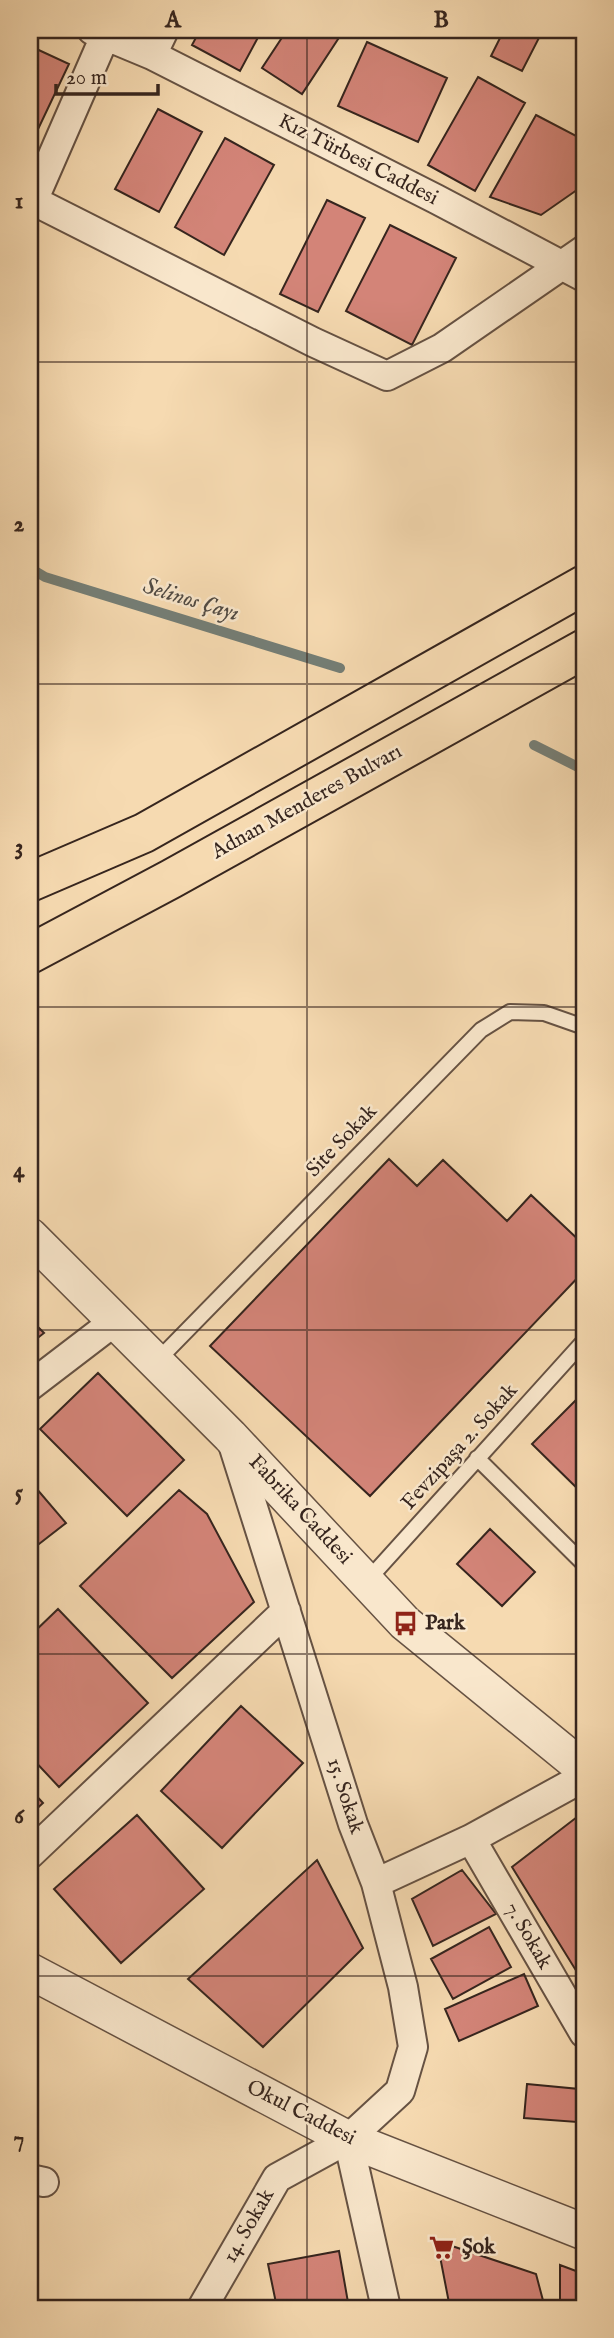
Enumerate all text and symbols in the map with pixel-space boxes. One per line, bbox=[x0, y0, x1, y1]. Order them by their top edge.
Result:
text: A bbox=[164, 6, 182, 35]
text: B bbox=[433, 6, 449, 35]
scale bar bbox=[56, 52, 158, 96]
text: 20 m bbox=[66, 65, 107, 92]
street label: Kız Türbesi Caddesi bbox=[273, 108, 443, 212]
text: 1 bbox=[15, 187, 23, 216]
text: 2 bbox=[14, 510, 25, 539]
water label: Selinos Çayı bbox=[139, 572, 243, 628]
street label: Adnan Menderes Bulvarı bbox=[206, 738, 407, 866]
text: 3 bbox=[15, 833, 23, 862]
street label: Site Sokak bbox=[301, 1098, 384, 1183]
text: 4 bbox=[13, 1156, 25, 1185]
street label: Fevzipaşa 2. Sokak bbox=[396, 1377, 525, 1516]
street label: Fabrika Caddesi bbox=[242, 1449, 358, 1571]
text: 5 bbox=[15, 1479, 24, 1508]
bus stop icon: Park bbox=[391, 1609, 419, 1637]
place label: Park bbox=[425, 1610, 466, 1637]
street label: 15. Sokak bbox=[320, 1755, 370, 1838]
text: 6 bbox=[14, 1802, 25, 1831]
street label: 7. Sokak bbox=[498, 1898, 558, 1975]
street label: Okul Caddesi bbox=[242, 2074, 360, 2152]
text: 7 bbox=[14, 2125, 24, 2154]
street label: 14. Sokak bbox=[217, 2183, 281, 2268]
supermarket icon: Şok bbox=[428, 2233, 456, 2261]
place label: Şok bbox=[462, 2234, 496, 2261]

